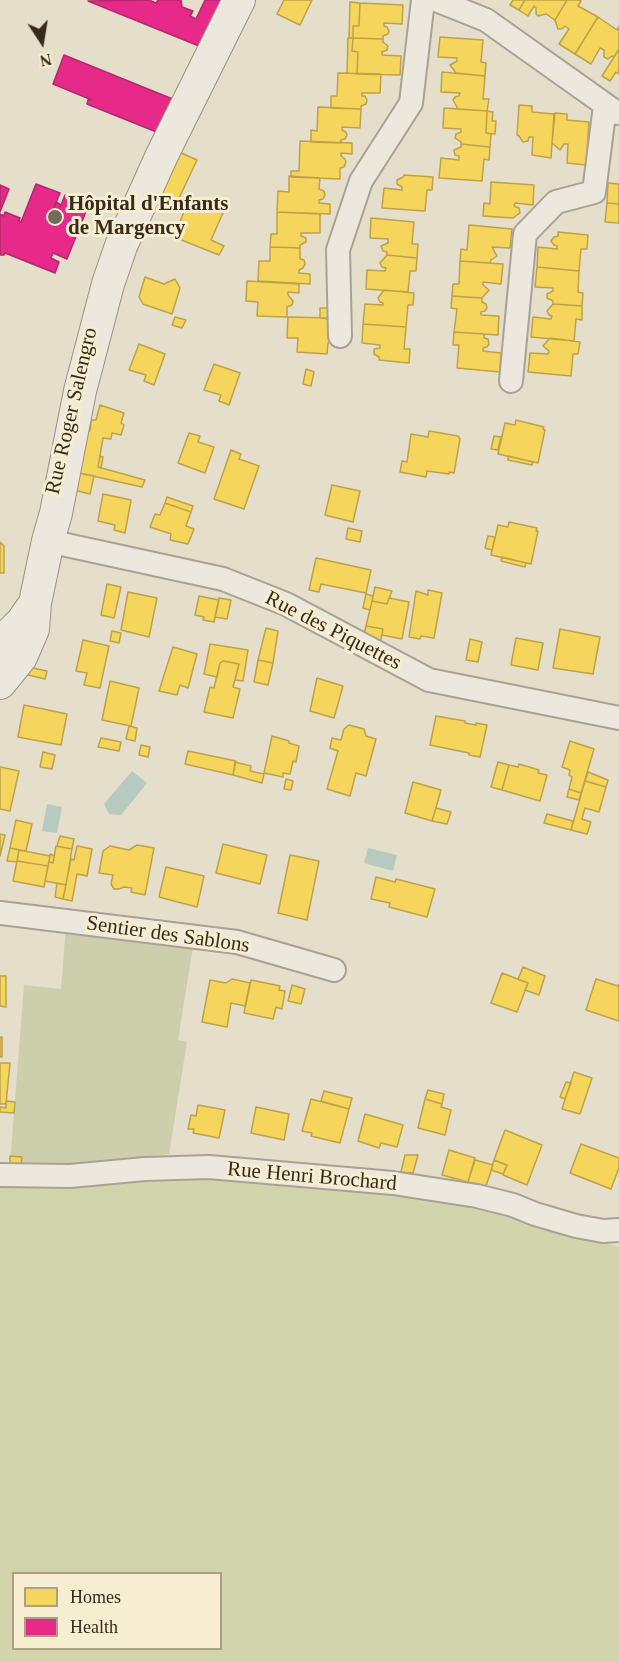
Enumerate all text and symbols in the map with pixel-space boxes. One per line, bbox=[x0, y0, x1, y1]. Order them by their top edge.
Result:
north arrow bbox=[12, 12, 72, 72]
text: N bbox=[38, 51, 53, 70]
place label: Hôpital d'Enfants de Margency bbox=[68, 192, 228, 242]
marker: Hôpital d'Enfants de Margency bbox=[46, 208, 64, 226]
street label: Rue Roger Salengro bbox=[41, 325, 103, 497]
street label: Rue des Piquettes bbox=[261, 586, 405, 676]
street label: Sentier des Sablons bbox=[85, 911, 251, 959]
street label: Rue Henri Brochard bbox=[226, 1157, 398, 1197]
legend bbox=[12, 1572, 222, 1650]
text: Homes bbox=[70, 1587, 121, 1607]
text: Health bbox=[70, 1617, 118, 1637]

